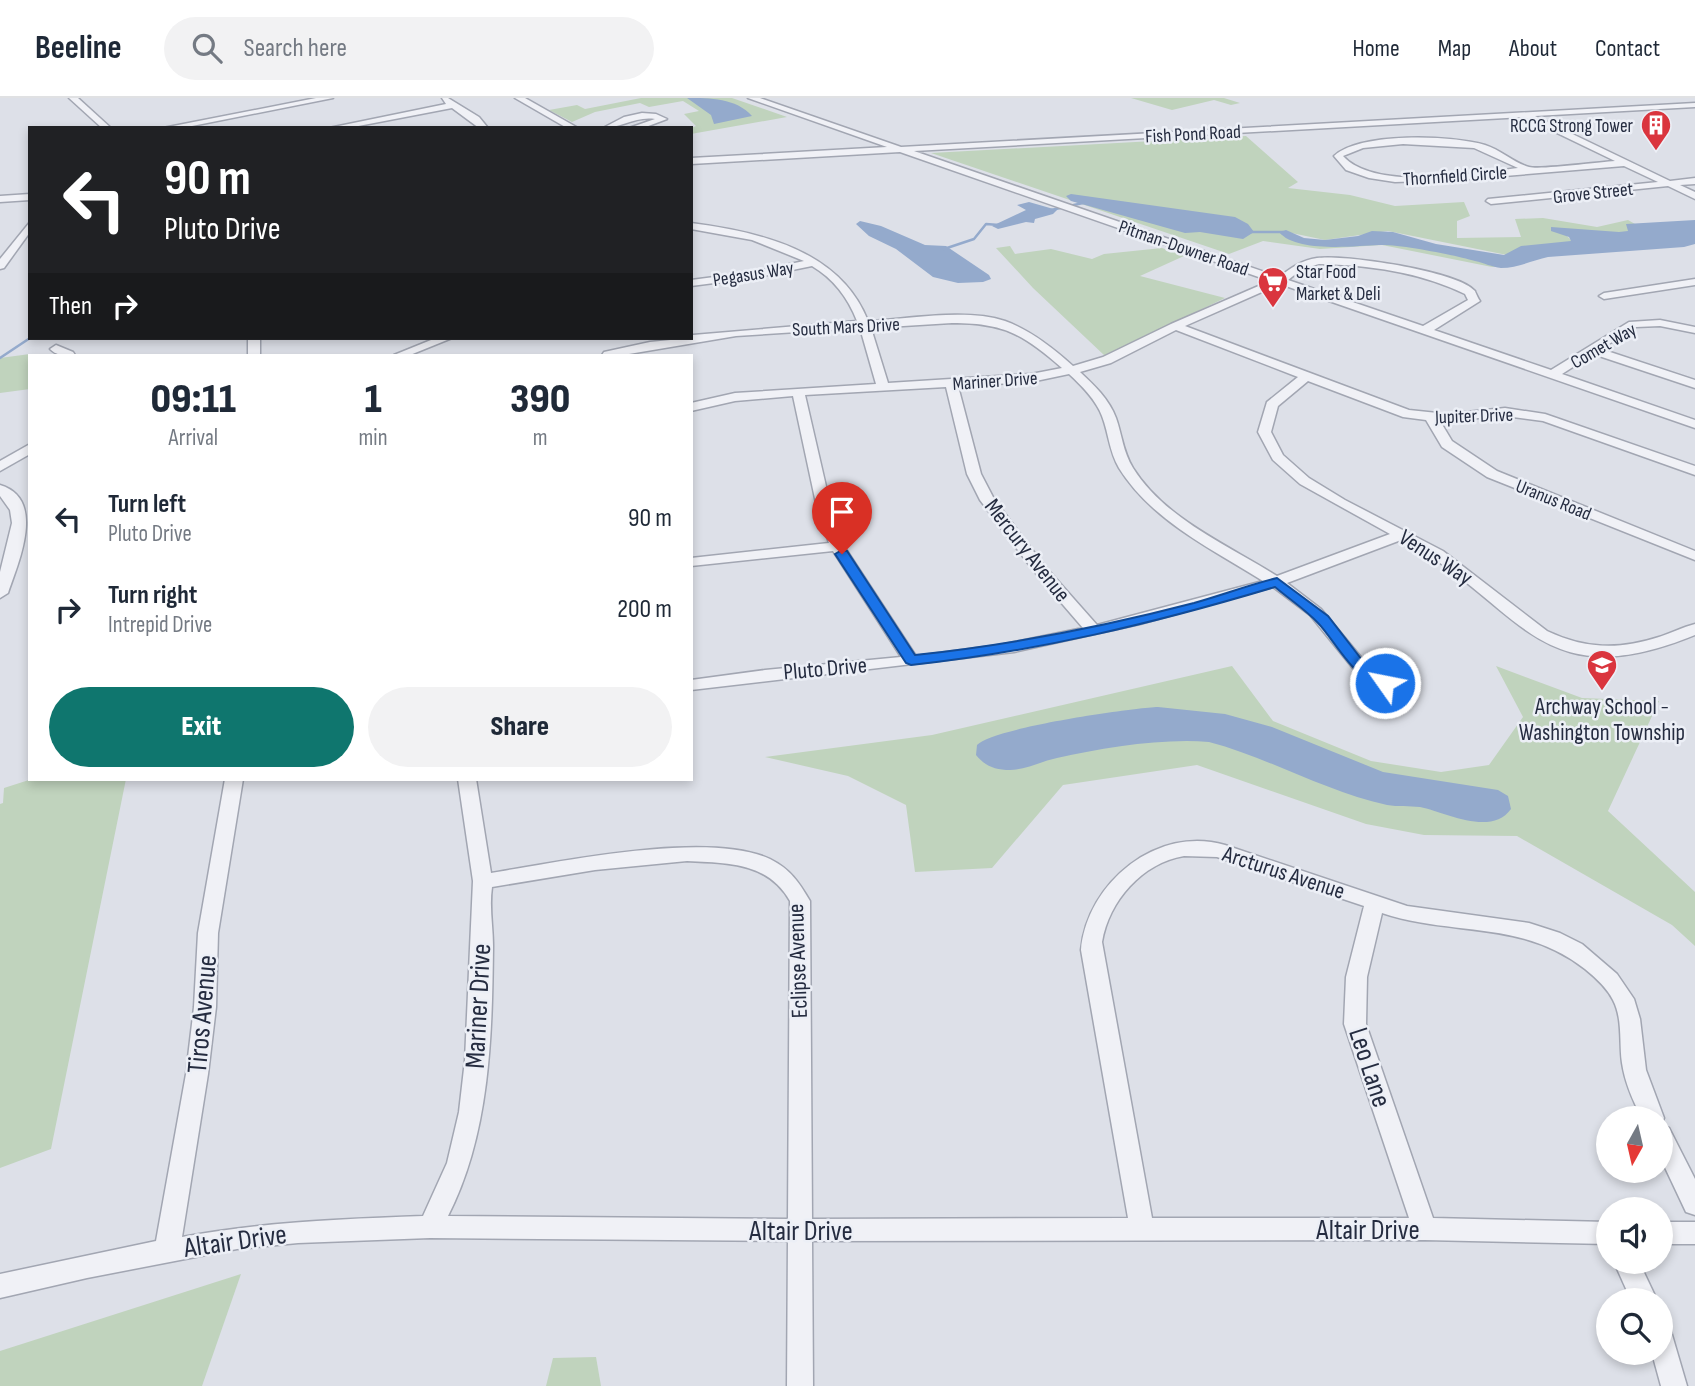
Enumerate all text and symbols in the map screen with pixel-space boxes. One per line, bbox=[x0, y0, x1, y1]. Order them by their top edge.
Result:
search box bbox=[164, 17, 654, 80]
text: Beeline bbox=[35, 28, 122, 68]
icon: search bbox=[188, 29, 226, 67]
text: Search here bbox=[244, 33, 347, 64]
text: Home bbox=[1352, 34, 1400, 63]
text: Map bbox=[1438, 34, 1471, 63]
text: About bbox=[1509, 34, 1557, 63]
text: Contact bbox=[1595, 34, 1660, 63]
building icon: RCCG Strong Tower bbox=[1639, 108, 1673, 152]
place label: RCCG Strong Tower bbox=[1510, 115, 1634, 138]
street label: Fish Pond Road bbox=[1145, 121, 1241, 148]
text: 90 m bbox=[164, 150, 251, 209]
icon: left bbox=[49, 154, 140, 245]
street label: Thornfield Circle bbox=[1402, 161, 1508, 192]
street label: Grove Street bbox=[1552, 178, 1635, 209]
text: Pluto Drive bbox=[164, 210, 281, 249]
street label: Pitman-Downer Road bbox=[1116, 215, 1251, 281]
street label: Pegasus Way bbox=[711, 257, 796, 292]
place label: Star Food Market & Deli bbox=[1296, 261, 1380, 306]
supermarket icon: Star Food Market & Deli bbox=[1256, 265, 1290, 309]
icon: right bbox=[106, 287, 144, 325]
text: Then bbox=[49, 291, 92, 322]
street label: South Mars Drive bbox=[792, 313, 900, 342]
street label: Comet Way bbox=[1567, 318, 1641, 374]
street label: Mariner Drive bbox=[952, 367, 1038, 396]
text: 09:11 bbox=[151, 374, 236, 425]
text: 1 bbox=[364, 374, 382, 425]
text: 390 bbox=[510, 374, 570, 425]
street label: Jupiter Drive bbox=[1434, 404, 1514, 429]
text: Arrival bbox=[169, 424, 218, 452]
text: min bbox=[359, 424, 387, 452]
text: m bbox=[533, 424, 548, 452]
street label: Uranus Road bbox=[1512, 475, 1595, 526]
pin bbox=[812, 482, 872, 554]
text: Turn left bbox=[108, 489, 186, 520]
icon: arrive bbox=[823, 493, 861, 531]
street label: Mercury Avenue bbox=[978, 493, 1076, 608]
icon: left bbox=[49, 500, 87, 538]
text: 90 m bbox=[628, 503, 672, 534]
text: Pluto Drive bbox=[108, 520, 192, 548]
street label: Venus Way bbox=[1393, 524, 1478, 592]
text: Turn right bbox=[108, 580, 197, 611]
icon: right bbox=[49, 591, 87, 629]
text: 200 m bbox=[617, 594, 672, 625]
text: Intrepid Drive bbox=[108, 611, 212, 639]
position arrow bbox=[1348, 646, 1422, 720]
school or university icon: Archway School - Washington Township bbox=[1585, 648, 1619, 692]
street label: Pluto Drive bbox=[782, 651, 868, 687]
button: Exit bbox=[49, 687, 354, 767]
button: Share bbox=[368, 687, 672, 767]
place label: Archway School - Washington Township bbox=[1519, 693, 1685, 747]
street label: Arcturus Avenue bbox=[1218, 840, 1348, 906]
street label: Eclipse Avenue bbox=[782, 903, 814, 1019]
street label: Mariner Drive bbox=[459, 943, 498, 1069]
street label: Tiros Avenue bbox=[181, 954, 224, 1075]
street label: Leo Lane bbox=[1341, 1023, 1398, 1111]
north arrow bbox=[1596, 1106, 1673, 1183]
map controls bbox=[1596, 1106, 1673, 1365]
button: sound bbox=[1596, 1197, 1673, 1274]
street label: Altair Drive bbox=[1315, 1214, 1420, 1247]
street label: Altair Drive bbox=[748, 1215, 853, 1248]
street label: Altair Drive bbox=[181, 1218, 289, 1265]
button: search bbox=[1596, 1288, 1673, 1365]

